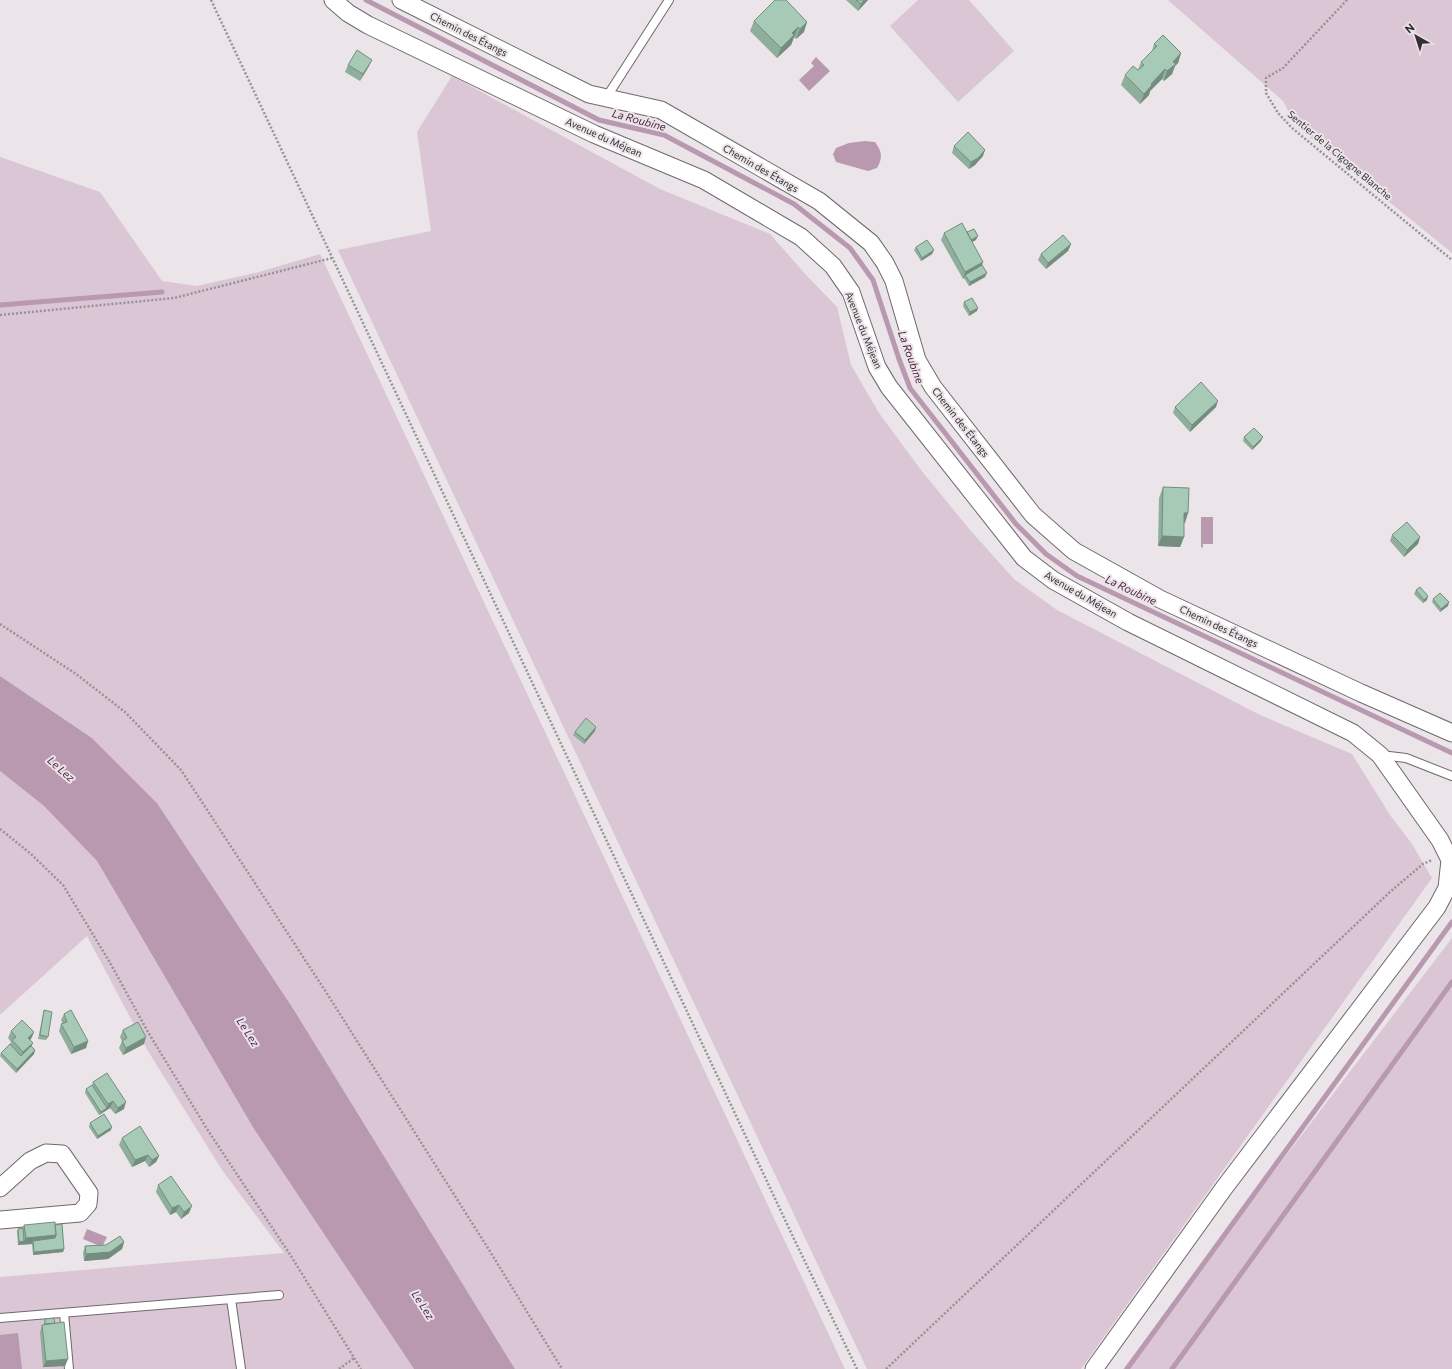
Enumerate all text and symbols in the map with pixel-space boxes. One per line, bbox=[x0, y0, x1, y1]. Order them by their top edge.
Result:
street label: Chemin des Étangs bbox=[428, 9, 510, 59]
north arrow bbox=[1396, 16, 1436, 56]
text: N bbox=[1402, 20, 1417, 35]
water label: La Roubine bbox=[611, 106, 668, 133]
street label: Sentier de la Cigogne Blanche bbox=[1285, 108, 1395, 202]
street label: Avenue du Méjean bbox=[564, 115, 644, 159]
street label: Chemin des Étangs bbox=[721, 142, 801, 195]
street label: Avenue du Méjean bbox=[843, 290, 885, 370]
water label: La Roubine bbox=[896, 329, 927, 385]
street label: Chemin des Étangs bbox=[930, 385, 992, 460]
street label: Avenue du Méjean bbox=[1042, 568, 1120, 620]
water label: La Roubine bbox=[1103, 572, 1159, 607]
street label: Chemin des Étangs bbox=[1178, 603, 1261, 650]
water label: Le Lez bbox=[45, 753, 78, 784]
water label: Le Lez bbox=[234, 1015, 263, 1049]
water label: Le Lez bbox=[409, 1288, 438, 1322]

